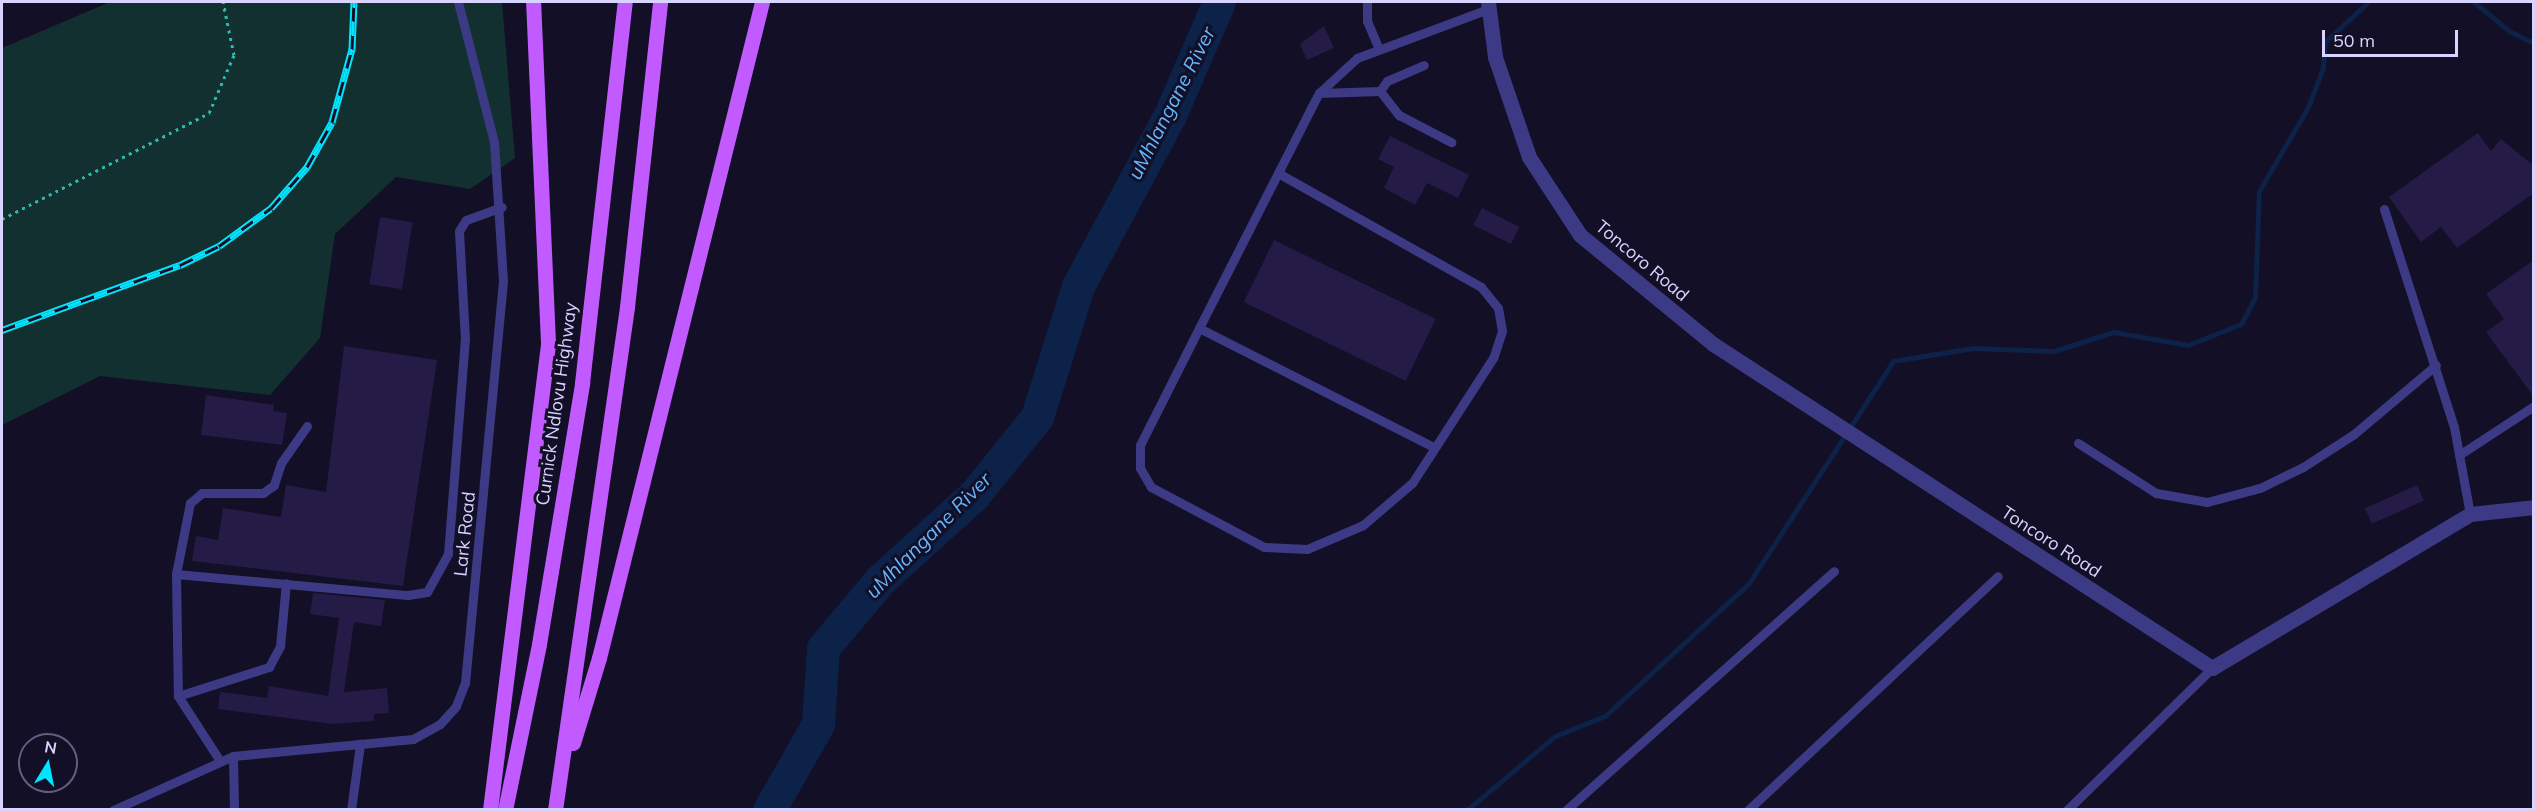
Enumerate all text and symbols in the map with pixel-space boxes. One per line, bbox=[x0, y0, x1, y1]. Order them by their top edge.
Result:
scale bar bbox=[2325, 18, 2462, 56]
water label: uMhlangane River bbox=[1122, 23, 1220, 183]
text: 50 m bbox=[2333, 29, 2375, 52]
street label: Toncoro Road bbox=[1591, 216, 1693, 306]
street label: Curnick Ndlovu Highway bbox=[532, 301, 582, 507]
water label: uMhlangane River bbox=[860, 467, 996, 603]
street label: Lark Road bbox=[450, 490, 480, 578]
street label: Toncoro Road bbox=[1997, 502, 2105, 582]
north arrow bbox=[18, 733, 78, 793]
text: N bbox=[43, 736, 58, 758]

